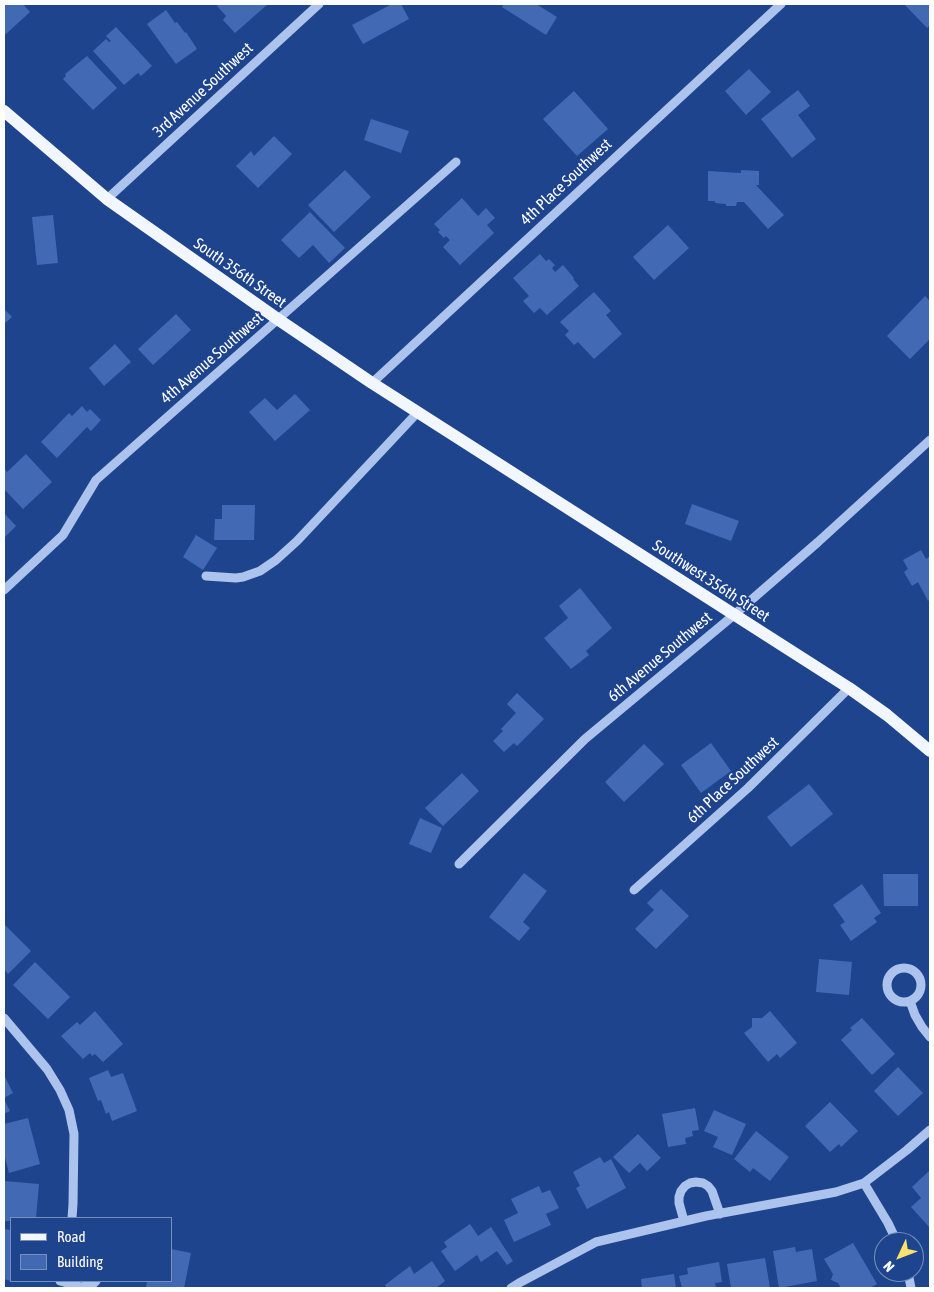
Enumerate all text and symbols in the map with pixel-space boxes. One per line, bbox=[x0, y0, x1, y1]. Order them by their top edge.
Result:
street label: 3rd Avenue Southwest bbox=[149, 39, 257, 141]
street label: 4th Place Southwest bbox=[516, 135, 616, 229]
street label: South 356th Street bbox=[190, 234, 290, 312]
street label: 4th Avenue Southwest bbox=[157, 308, 267, 408]
street label: Southwest 356th Street bbox=[649, 536, 773, 626]
street label: 6th Avenue Southwest bbox=[604, 608, 716, 706]
street label: 6th Place Southwest bbox=[683, 733, 783, 827]
legend bbox=[10, 1217, 172, 1282]
text: Road bbox=[57, 1228, 86, 1245]
north arrow bbox=[874, 1232, 924, 1282]
text: Building bbox=[57, 1253, 103, 1270]
text: N bbox=[880, 1258, 897, 1275]

